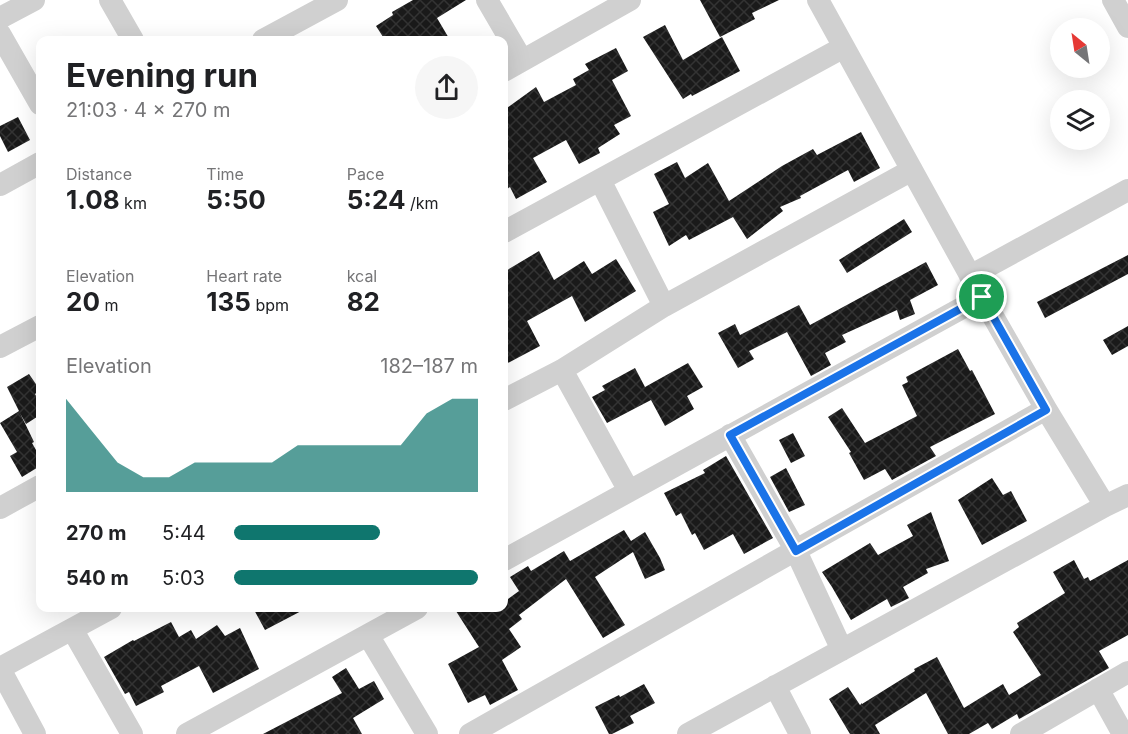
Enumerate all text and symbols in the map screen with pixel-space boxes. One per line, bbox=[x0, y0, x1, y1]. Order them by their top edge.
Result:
north arrow bbox=[1050, 18, 1110, 78]
map controls bbox=[1050, 18, 1110, 150]
text: Evening run bbox=[66, 55, 258, 95]
button: share bbox=[415, 56, 478, 119]
button: layers bbox=[1050, 90, 1110, 150]
text: 21:03 · 4 × 270 m bbox=[66, 98, 230, 122]
text: Distance bbox=[66, 164, 132, 184]
text: Time bbox=[206, 164, 244, 184]
text: Pace bbox=[347, 164, 384, 184]
text: 1.08 bbox=[66, 184, 120, 215]
text: 5:50 bbox=[206, 184, 266, 215]
text: 5:24 bbox=[347, 184, 406, 215]
text: km bbox=[120, 193, 147, 213]
text: /km bbox=[406, 193, 439, 213]
text: Elevation bbox=[66, 266, 135, 286]
text: Heart rate bbox=[206, 266, 282, 286]
text: kcal bbox=[347, 266, 377, 286]
pin bbox=[956, 271, 1007, 322]
icon: arrive bbox=[965, 280, 998, 313]
text: 20 bbox=[66, 286, 100, 317]
text: 135 bbox=[206, 286, 251, 317]
text: 82 bbox=[347, 286, 380, 317]
text: m bbox=[100, 295, 118, 315]
text: bpm bbox=[251, 295, 289, 315]
text: Elevation bbox=[66, 354, 152, 378]
text: 182–187 m bbox=[380, 354, 478, 378]
text: 270 m bbox=[66, 521, 126, 545]
text: 5:44 bbox=[162, 521, 206, 545]
text: 540 m bbox=[66, 566, 129, 590]
text: 5:03 bbox=[162, 566, 205, 590]

